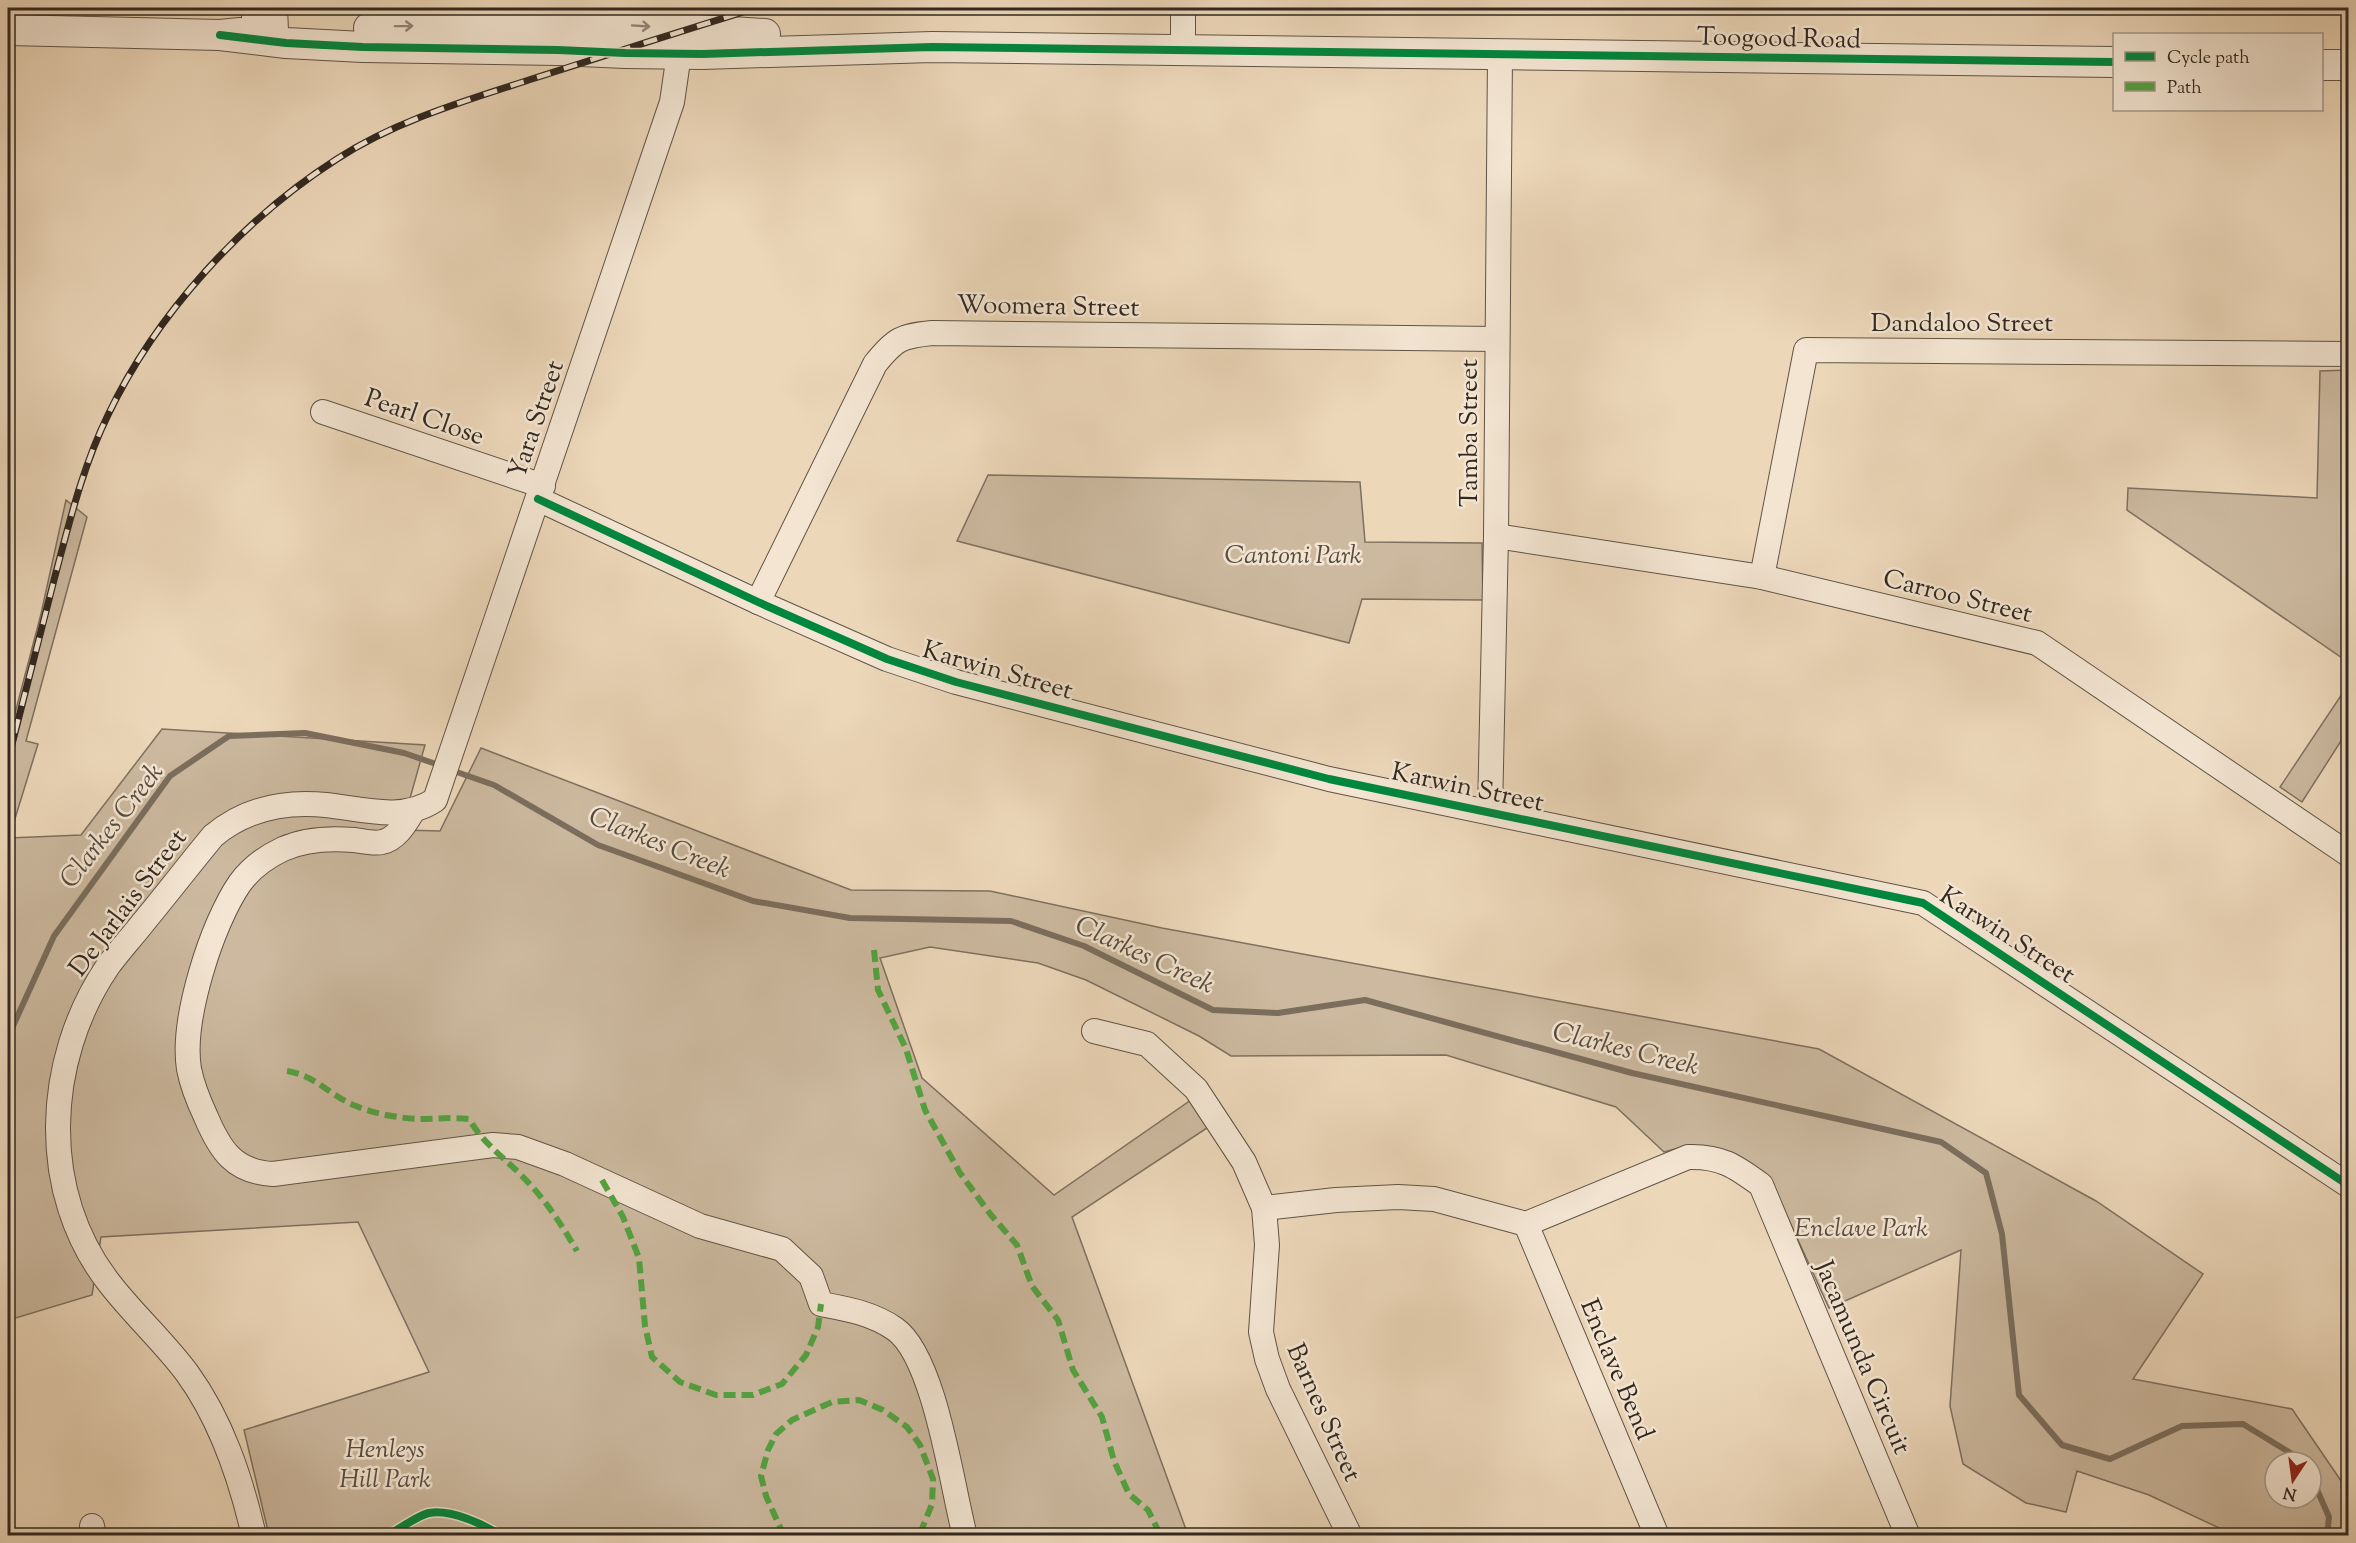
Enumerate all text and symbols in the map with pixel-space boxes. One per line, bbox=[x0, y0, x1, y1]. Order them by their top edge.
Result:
one-way arrow bbox=[394, 20, 414, 32]
street label: Toogood Road bbox=[1697, 20, 1862, 59]
one-way arrow bbox=[631, 21, 651, 32]
legend bbox=[2113, 33, 2323, 111]
text: Cycle path bbox=[2167, 46, 2250, 72]
text: Path bbox=[2167, 76, 2202, 102]
street label: Woomera Street bbox=[956, 287, 1140, 328]
street label: Dandaloo Street bbox=[1871, 306, 2053, 343]
street label: Yara Street bbox=[500, 356, 575, 484]
street label: Tamba Street bbox=[1452, 359, 1489, 507]
street label: Pearl Close bbox=[359, 381, 489, 456]
park label: Cantoni Park bbox=[1224, 538, 1362, 575]
street label: Carroo Street bbox=[1879, 561, 2036, 634]
street label: Karwin Street bbox=[918, 632, 1077, 711]
street label: Karwin Street bbox=[1388, 754, 1547, 823]
water label: Clarkes Creek bbox=[52, 756, 174, 897]
water label: Clarkes Creek bbox=[582, 798, 736, 890]
street label: De Jarlais Street bbox=[61, 822, 197, 985]
street label: Karwin Street bbox=[1932, 878, 2082, 994]
water label: Clarkes Creek bbox=[1068, 907, 1220, 1006]
water label: Clarkes Creek bbox=[1548, 1013, 1703, 1087]
park label: Enclave Park bbox=[1794, 1211, 1928, 1248]
street label: Jacamunda Circuit bbox=[1803, 1254, 1919, 1461]
street label: Enclave Bend bbox=[1569, 1294, 1662, 1447]
street label: Barnes Street bbox=[1276, 1338, 1370, 1488]
park label: Henleys Hill Park bbox=[339, 1432, 431, 1499]
north arrow bbox=[2263, 1450, 2323, 1510]
text: N bbox=[2281, 1479, 2299, 1505]

